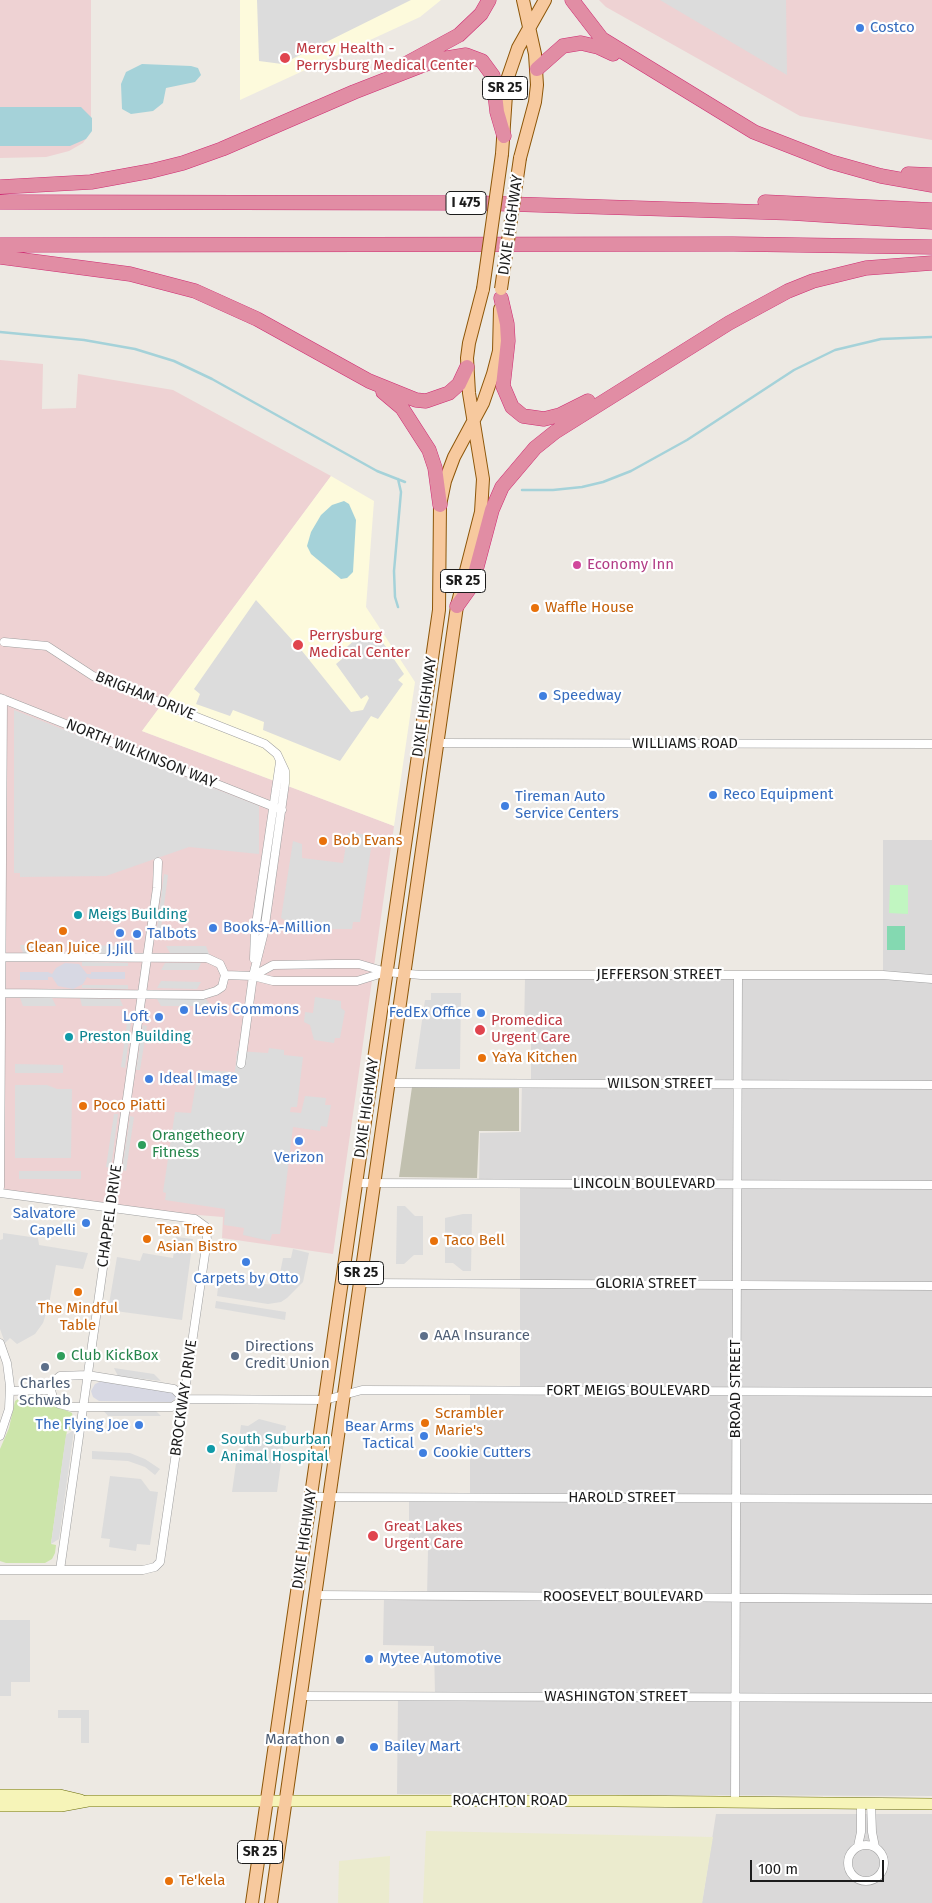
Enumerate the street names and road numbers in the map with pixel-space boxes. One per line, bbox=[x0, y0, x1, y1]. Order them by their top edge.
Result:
road number: SR 25 bbox=[482, 76, 528, 100]
street label: DIXIE HIGHWAY bbox=[495, 174, 527, 276]
road number: I 475 bbox=[446, 192, 486, 214]
road number: SR 25 bbox=[440, 570, 486, 592]
street label: DIXIE HIGHWAY bbox=[409, 656, 441, 758]
street label: BRIGHAM DRIVE bbox=[92, 668, 198, 724]
street label: NORTH WILKINSON WAY bbox=[63, 716, 219, 792]
street label: WILLIAMS ROAD bbox=[632, 735, 738, 753]
street label: JEFFERSON STREET bbox=[596, 966, 722, 984]
street label: DIXIE HIGHWAY bbox=[351, 1057, 383, 1159]
street label: WILSON STREET bbox=[607, 1075, 713, 1093]
street label: CHAPPEL DRIVE bbox=[94, 1163, 126, 1269]
street label: LINCOLN BOULEVARD bbox=[573, 1175, 715, 1193]
road number: SR 25 bbox=[338, 1262, 384, 1284]
street label: GLORIA STREET bbox=[595, 1275, 697, 1293]
street label: BROCKWAY DRIVE bbox=[167, 1338, 201, 1458]
street label: BROAD STREET bbox=[727, 1340, 745, 1438]
street label: FORT MEIGS BOULEVARD bbox=[546, 1382, 710, 1400]
street label: DIXIE HIGHWAY bbox=[289, 1488, 321, 1590]
street label: HAROLD STREET bbox=[568, 1489, 676, 1507]
street label: ROOSEVELT BOULEVARD bbox=[543, 1588, 703, 1606]
street label: WASHINGTON STREET bbox=[544, 1688, 688, 1706]
street label: ROACHTON ROAD bbox=[452, 1792, 568, 1810]
road number: SR 25 bbox=[238, 1840, 282, 1864]

